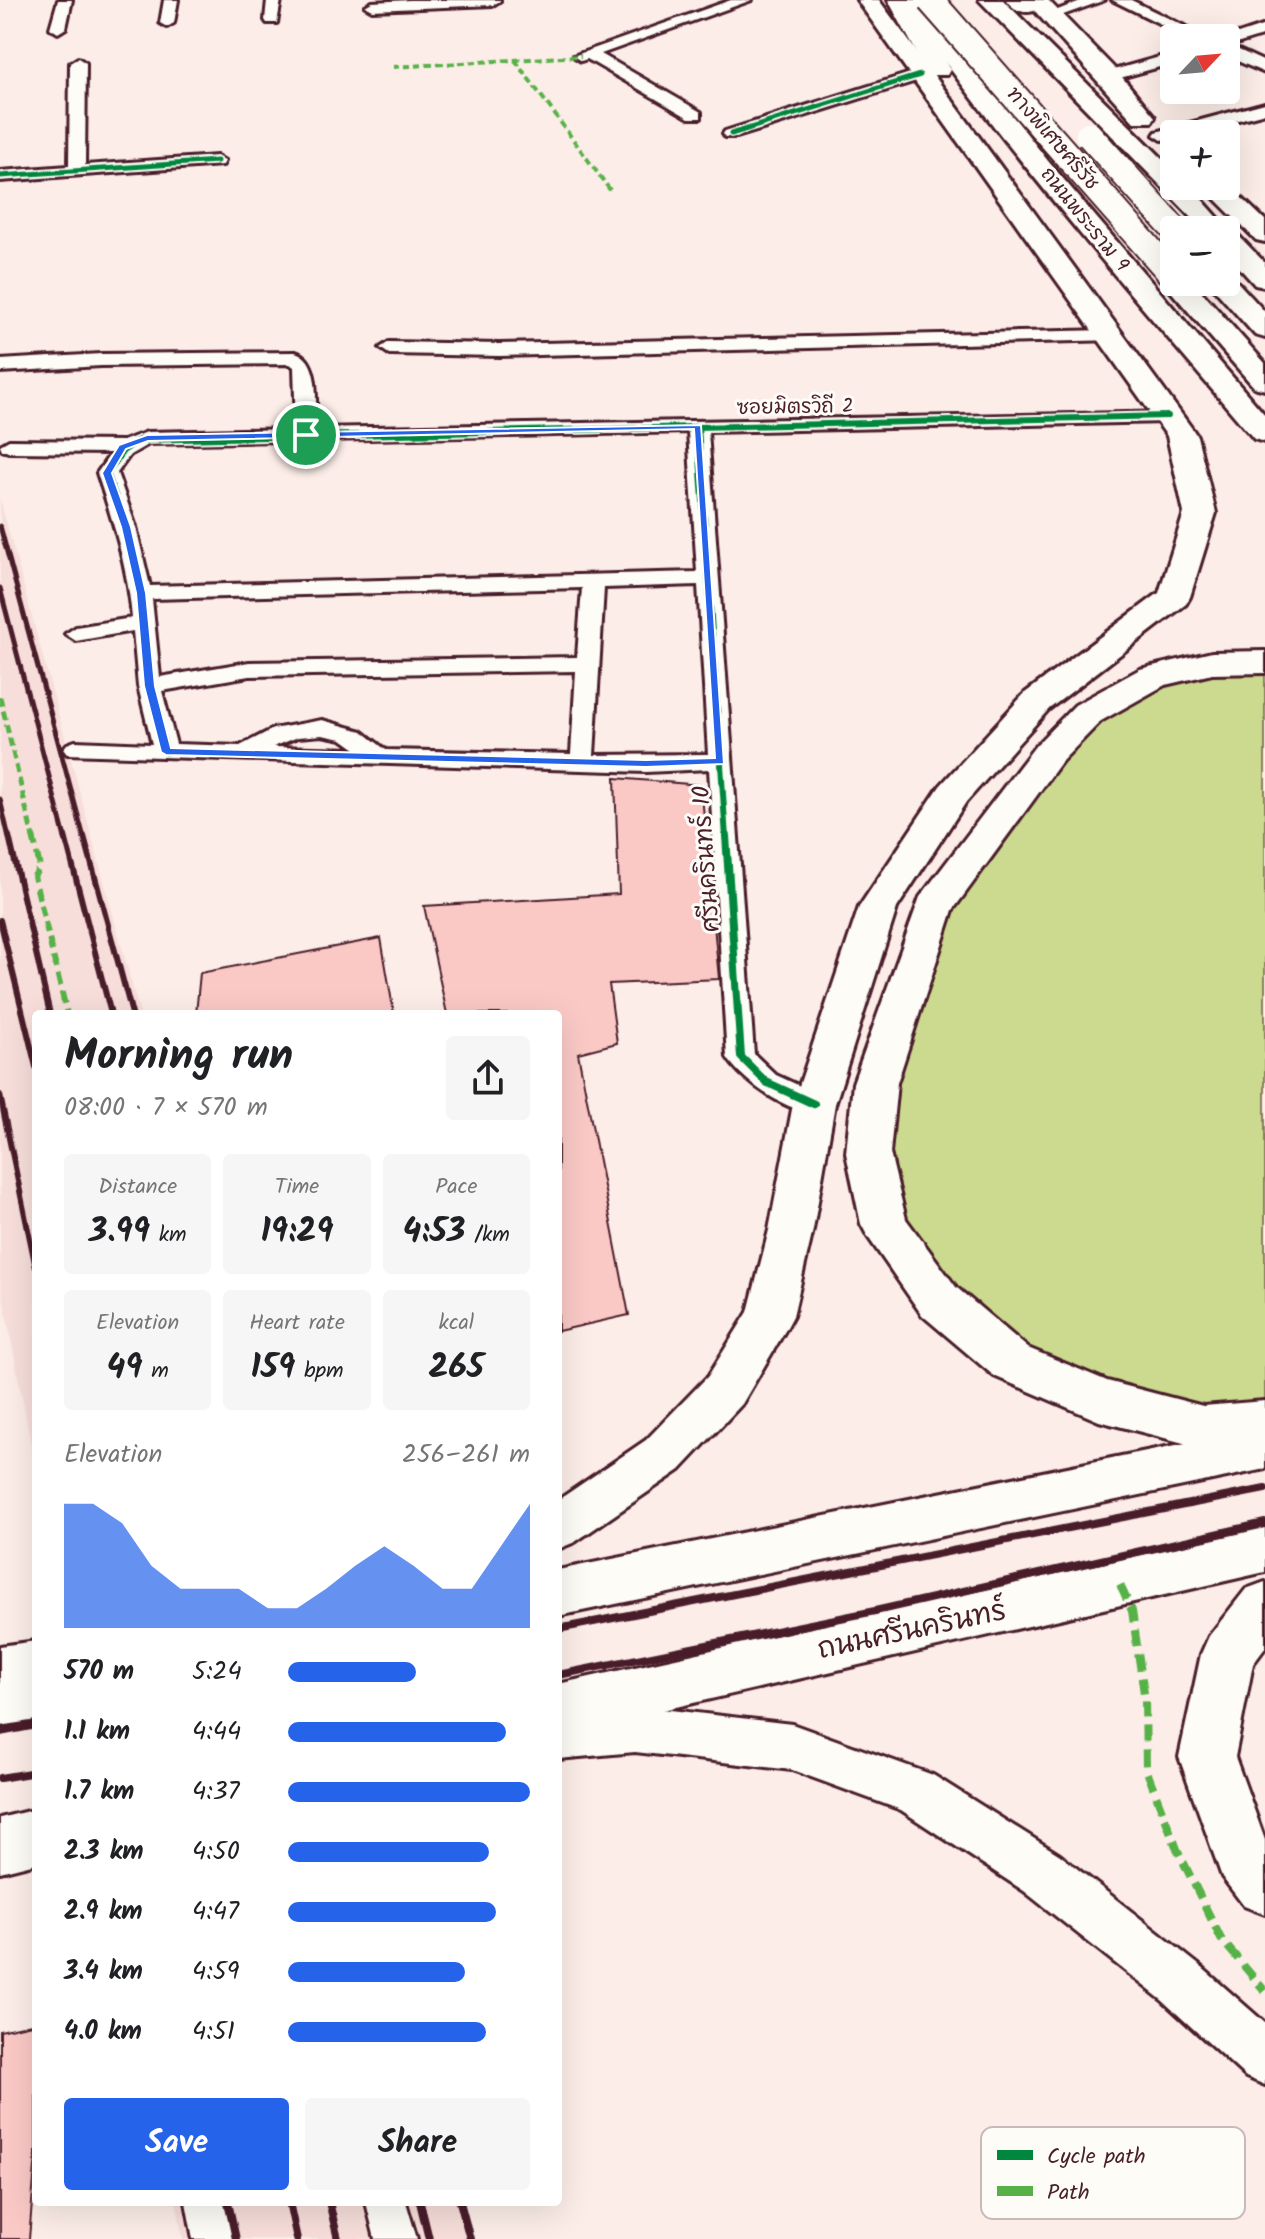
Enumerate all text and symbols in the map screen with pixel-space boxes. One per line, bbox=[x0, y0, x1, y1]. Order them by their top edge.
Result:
north arrow bbox=[1160, 24, 1240, 104]
map controls bbox=[1160, 24, 1240, 296]
street label: ทางพิเศษศรีรัช bbox=[998, 80, 1107, 198]
button: + bbox=[1160, 120, 1240, 200]
street label: ถนนพระราม 9 bbox=[1032, 161, 1137, 280]
button: − bbox=[1160, 216, 1240, 296]
street label: ซอยมิตรวิถี 2 bbox=[736, 391, 854, 425]
pin bbox=[272, 401, 340, 469]
icon: arrive bbox=[284, 413, 328, 457]
street label: ศรีนครินทร์ 10 bbox=[682, 784, 732, 934]
text: Morning run bbox=[64, 1022, 293, 1092]
button: share bbox=[446, 1036, 530, 1120]
text: 08:00 · 7 × 570 m bbox=[64, 1087, 268, 1129]
text: Distance bbox=[98, 1170, 177, 1205]
text: Time bbox=[275, 1170, 319, 1205]
text: Pace bbox=[435, 1170, 477, 1205]
text: 3.99 bbox=[89, 1205, 150, 1259]
text: 19:29 bbox=[261, 1205, 333, 1259]
text: 4:53 bbox=[403, 1205, 465, 1259]
text: km bbox=[150, 1218, 187, 1253]
text: /km bbox=[465, 1218, 510, 1253]
text: Elevation bbox=[96, 1306, 179, 1341]
text: Heart rate bbox=[249, 1306, 345, 1341]
text: kcal bbox=[438, 1306, 474, 1341]
text: 49 bbox=[107, 1341, 142, 1395]
text: 159 bbox=[250, 1341, 295, 1395]
text: 265 bbox=[429, 1341, 484, 1395]
text: m bbox=[142, 1354, 169, 1389]
text: bpm bbox=[295, 1354, 344, 1389]
text: Elevation bbox=[64, 1434, 162, 1476]
text: 256–261 m bbox=[402, 1434, 530, 1476]
street label: ถนนศรีนครินทร์ bbox=[813, 1589, 1011, 1673]
text: 570 m bbox=[64, 1651, 134, 1693]
text: 5:24 bbox=[192, 1651, 242, 1693]
text: 1.1 km bbox=[64, 1711, 130, 1753]
text: 4:44 bbox=[192, 1711, 241, 1753]
text: 1.7 km bbox=[64, 1771, 134, 1813]
text: 4:37 bbox=[192, 1771, 240, 1813]
text: 2.3 km bbox=[64, 1831, 144, 1873]
text: 4:50 bbox=[192, 1831, 240, 1873]
text: 2.9 km bbox=[64, 1891, 143, 1933]
text: 4:47 bbox=[192, 1891, 239, 1933]
text: 3.4 km bbox=[64, 1951, 143, 1993]
text: 4:59 bbox=[192, 1951, 239, 1993]
text: 4.0 km bbox=[64, 2011, 142, 2053]
text: 4:51 bbox=[192, 2011, 235, 2053]
button: Save bbox=[64, 2098, 289, 2190]
button: Share bbox=[305, 2098, 530, 2190]
legend bbox=[981, 2127, 1245, 2219]
text: Cycle path bbox=[1047, 2140, 1146, 2175]
text: Path bbox=[1047, 2176, 1090, 2211]

